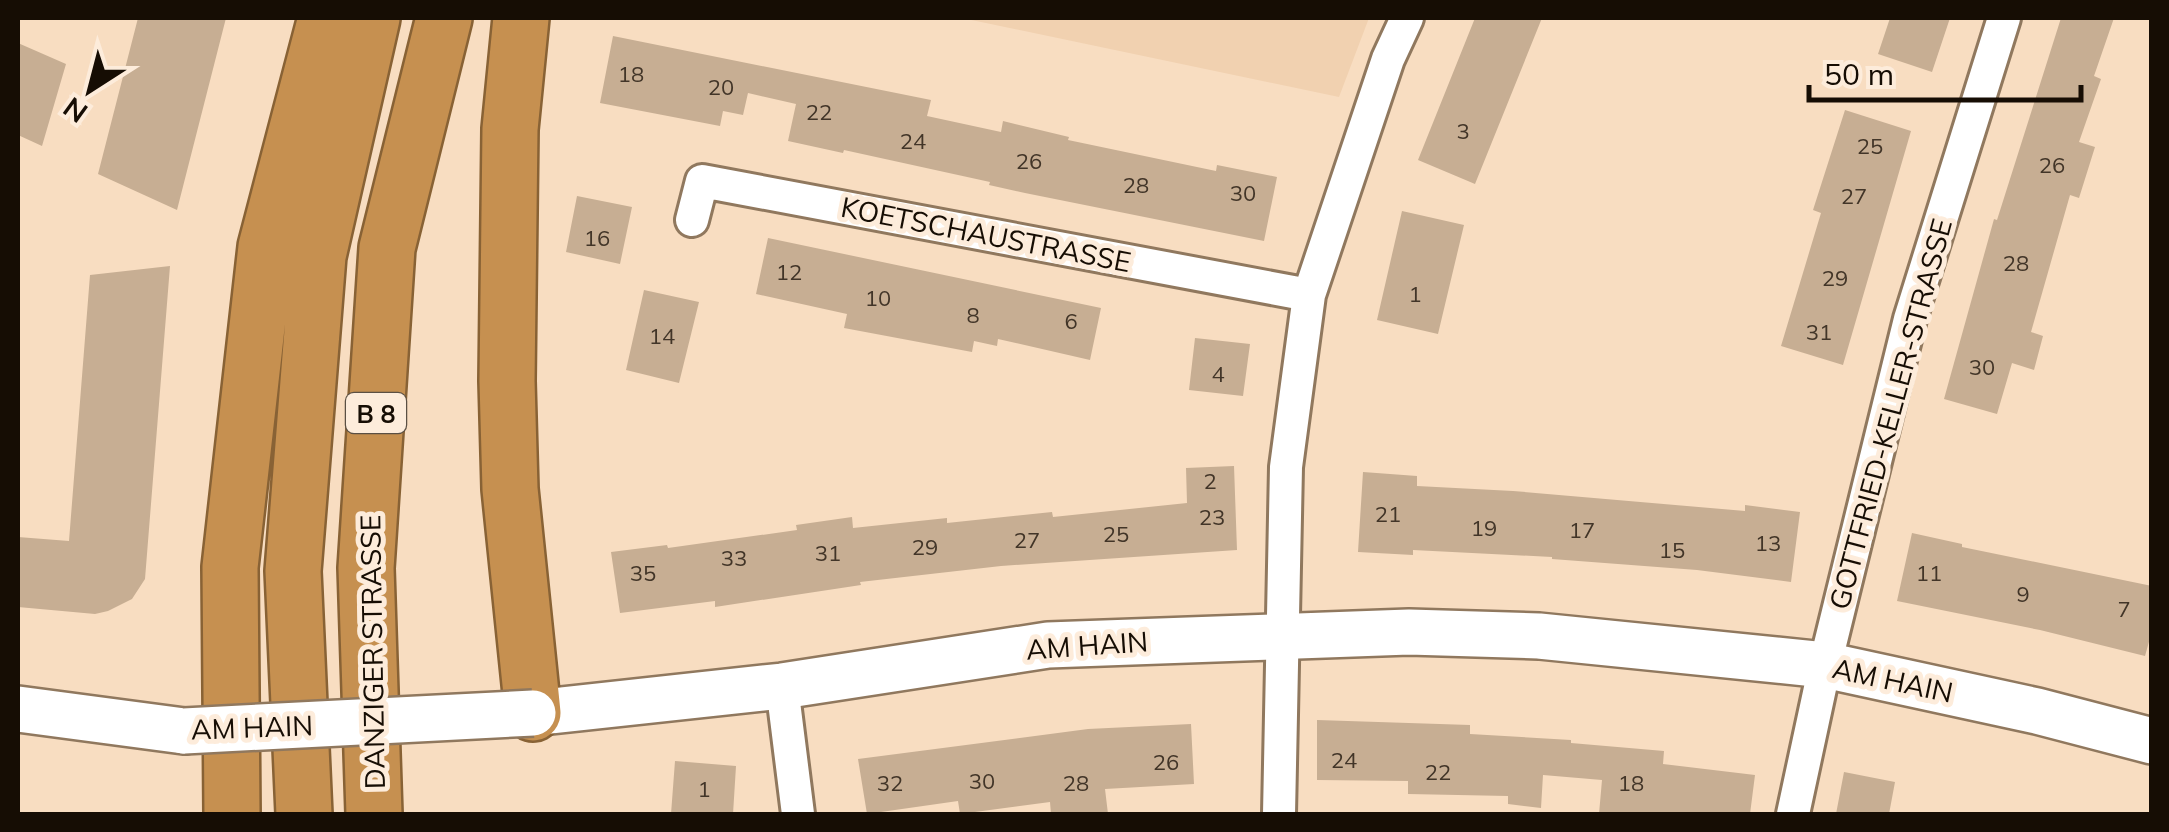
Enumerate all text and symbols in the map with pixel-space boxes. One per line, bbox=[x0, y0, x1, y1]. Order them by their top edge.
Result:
north arrow bbox=[40, 40, 140, 140]
scale bar bbox=[1809, 40, 2082, 102]
text: 50 m bbox=[1824, 55, 1894, 93]
house number: 18 bbox=[618, 60, 644, 88]
house number: 20 bbox=[708, 73, 734, 101]
text: N bbox=[56, 90, 94, 131]
house number: 22 bbox=[806, 98, 832, 126]
house number: 3 bbox=[1456, 117, 1470, 145]
house number: 24 bbox=[900, 127, 926, 155]
house number: 25 bbox=[1857, 132, 1883, 160]
house number: 26 bbox=[1016, 147, 1042, 175]
house number: 26 bbox=[2039, 151, 2065, 179]
house number: 28 bbox=[1123, 171, 1149, 199]
house number: 30 bbox=[1230, 179, 1256, 207]
house number: 27 bbox=[1841, 182, 1867, 210]
street label: KOETSCHAUSTRASSE bbox=[838, 189, 1134, 279]
street label: GOTTFRIED-KELLER-STRASSE bbox=[1821, 215, 1959, 613]
house number: 16 bbox=[584, 224, 610, 252]
house number: 28 bbox=[2003, 249, 2029, 277]
house number: 12 bbox=[776, 258, 802, 286]
house number: 29 bbox=[1822, 264, 1848, 292]
house number: 1 bbox=[1408, 280, 1422, 308]
house number: 10 bbox=[865, 284, 891, 312]
house number: 8 bbox=[966, 301, 980, 329]
house number: 6 bbox=[1064, 307, 1078, 335]
house number: 31 bbox=[1806, 318, 1832, 346]
house number: 14 bbox=[649, 322, 675, 350]
house number: 30 bbox=[1969, 353, 1995, 381]
house number: 4 bbox=[1211, 360, 1225, 388]
road number: B 8 bbox=[346, 393, 406, 433]
house number: 2 bbox=[1203, 467, 1217, 495]
house number: 21 bbox=[1375, 500, 1401, 528]
house number: 23 bbox=[1199, 503, 1225, 531]
house number: 19 bbox=[1471, 514, 1497, 542]
street label: DANZIGER STRASSE bbox=[352, 515, 392, 789]
house number: 17 bbox=[1569, 516, 1595, 544]
house number: 25 bbox=[1103, 520, 1129, 548]
house number: 27 bbox=[1014, 526, 1040, 554]
house number: 13 bbox=[1755, 529, 1781, 557]
house number: 29 bbox=[912, 533, 938, 561]
house number: 15 bbox=[1659, 536, 1685, 564]
house number: 31 bbox=[815, 539, 841, 567]
house number: 33 bbox=[721, 544, 747, 572]
house number: 35 bbox=[630, 559, 656, 587]
house number: 11 bbox=[1916, 559, 1942, 587]
house number: 9 bbox=[2016, 580, 2030, 608]
house number: 7 bbox=[2117, 595, 2131, 623]
street label: AM HAIN bbox=[1025, 623, 1149, 667]
street label: AM HAIN bbox=[1830, 650, 1956, 710]
street label: AM HAIN bbox=[190, 707, 314, 747]
house number: 24 bbox=[1331, 746, 1357, 774]
house number: 26 bbox=[1153, 748, 1179, 776]
house number: 22 bbox=[1425, 758, 1451, 786]
house number: 30 bbox=[969, 767, 995, 795]
house number: 32 bbox=[877, 769, 903, 797]
house number: 28 bbox=[1063, 769, 1089, 797]
house number: 18 bbox=[1618, 769, 1644, 797]
house number: 1 bbox=[697, 775, 711, 803]

